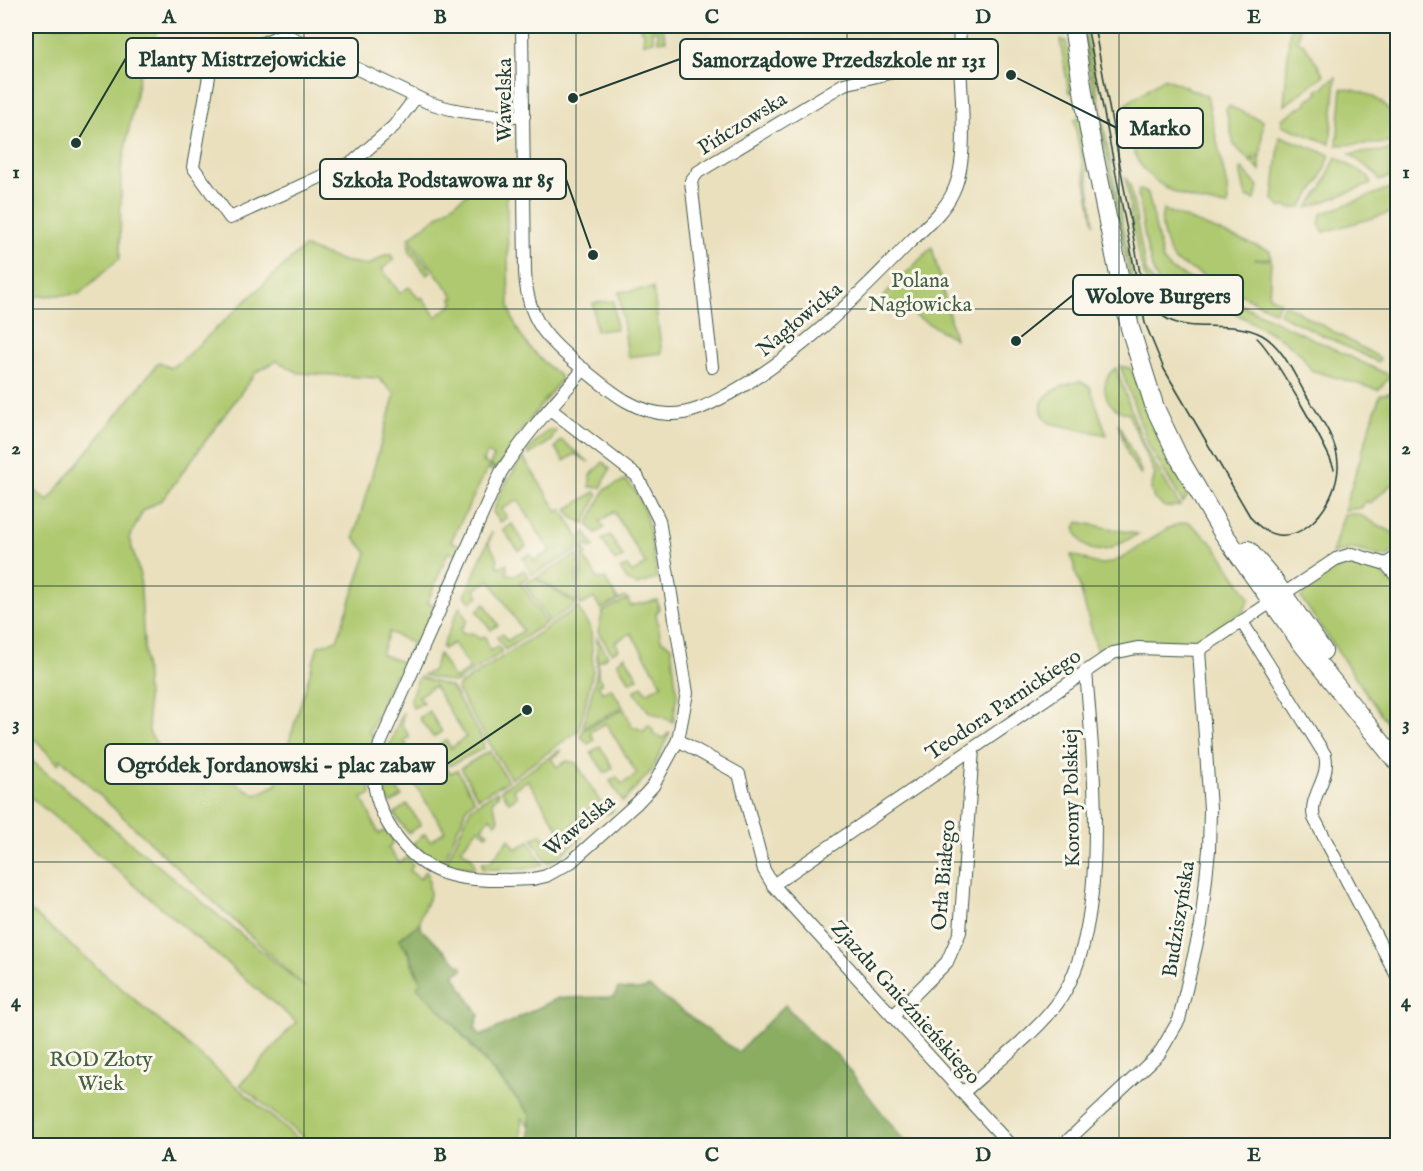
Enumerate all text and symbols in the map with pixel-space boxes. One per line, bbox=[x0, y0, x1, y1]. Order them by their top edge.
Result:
text: A bbox=[161, 5, 177, 30]
text: B bbox=[433, 5, 447, 30]
text: C bbox=[705, 5, 719, 30]
text: D bbox=[975, 5, 991, 30]
text: E bbox=[1247, 5, 1261, 30]
callout: Planty Mistrzejowickie bbox=[126, 38, 358, 78]
callout: Samorządowe Przedszkole nr 131 bbox=[680, 39, 998, 79]
text: Planty Mistrzejowickie bbox=[138, 46, 346, 74]
text: Samorządowe Przedszkole nr 131 bbox=[692, 47, 986, 75]
street label: Wawelska bbox=[492, 57, 519, 142]
street label: Pińczowska bbox=[693, 86, 793, 162]
callout: Marko bbox=[1117, 108, 1203, 148]
text: Marko bbox=[1129, 115, 1191, 143]
callout: Szkoła Podstawowa nr 85 bbox=[320, 159, 566, 199]
text: 1 bbox=[12, 160, 20, 185]
text: 1 bbox=[1402, 160, 1410, 185]
text: Szkoła Podstawowa nr 85 bbox=[332, 167, 554, 195]
park label: Polana Nagłowicka bbox=[868, 268, 973, 319]
callout: Wolove Burgers bbox=[1073, 275, 1243, 315]
street label: Nagłowicka bbox=[752, 276, 849, 364]
text: Wolove Burgers bbox=[1084, 283, 1231, 311]
text: 2 bbox=[11, 436, 21, 461]
text: 2 bbox=[1401, 436, 1411, 461]
street label: Teodora Parnickiego bbox=[921, 643, 1087, 767]
text: 3 bbox=[12, 712, 20, 737]
text: 3 bbox=[1402, 712, 1410, 737]
street label: Korony Polskiej bbox=[1058, 728, 1087, 868]
callout: Ogródek Jordanowski - plac zabaw bbox=[105, 744, 447, 784]
text: Ogródek Jordanowski - plac zabaw bbox=[117, 752, 436, 780]
street label: Wawelska bbox=[539, 789, 622, 863]
street label: Orła Białego bbox=[926, 819, 963, 932]
street label: Budziszyńska bbox=[1157, 858, 1202, 979]
street label: Zjazdu Gnieźnieńskiego bbox=[824, 915, 986, 1091]
text: 4 bbox=[11, 989, 22, 1014]
text: 4 bbox=[1401, 989, 1412, 1014]
park label: ROD Złoty Wiek bbox=[49, 1047, 153, 1098]
text: A bbox=[161, 1143, 177, 1168]
text: B bbox=[433, 1143, 447, 1168]
text: C bbox=[705, 1143, 719, 1168]
text: D bbox=[975, 1143, 991, 1168]
text: E bbox=[1247, 1143, 1261, 1168]

